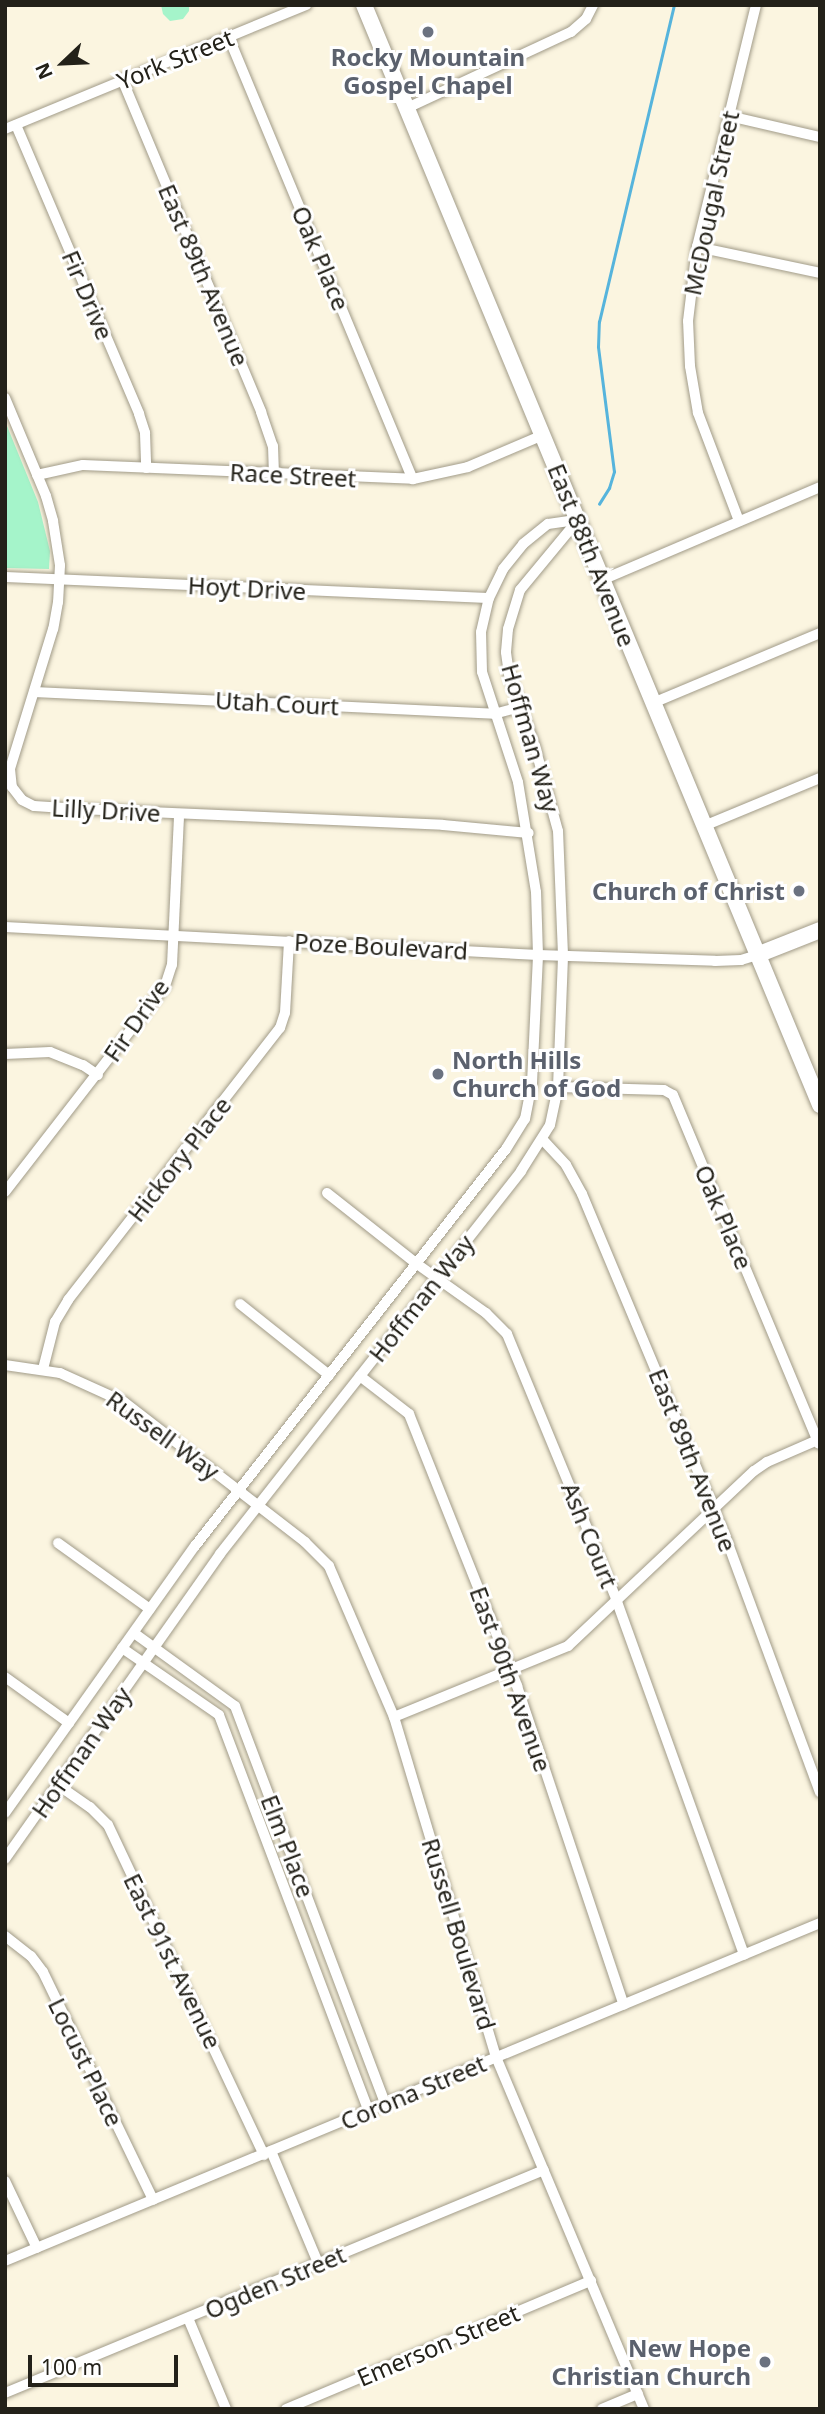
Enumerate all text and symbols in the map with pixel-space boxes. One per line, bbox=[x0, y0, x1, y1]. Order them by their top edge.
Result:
street label: York Street bbox=[113, 23, 237, 95]
marker: Rocky Mountain Gospel Chapel bbox=[420, 24, 436, 40]
north arrow bbox=[28, 28, 98, 98]
place label: Rocky Mountain Gospel Chapel bbox=[331, 43, 525, 99]
text: N bbox=[29, 59, 59, 83]
street label: McDougal Street bbox=[677, 108, 745, 298]
street label: East 89th Avenue bbox=[153, 180, 255, 370]
street label: Oak Place bbox=[286, 202, 356, 314]
street label: Fir Drive bbox=[56, 246, 120, 344]
street label: Race Street bbox=[229, 457, 357, 493]
street label: East 88th Avenue bbox=[542, 459, 642, 651]
street label: Hoyt Drive bbox=[187, 571, 307, 605]
street label: Hoffman Way bbox=[496, 660, 566, 816]
street label: Utah Court bbox=[214, 685, 340, 721]
street label: Lilly Drive bbox=[51, 793, 161, 827]
place label: Church of Christ bbox=[592, 877, 785, 905]
marker: Church of Christ bbox=[791, 883, 807, 899]
street label: Poze Boulevard bbox=[293, 927, 469, 965]
street label: Fir Drive bbox=[97, 973, 175, 1067]
place label: North Hills Church of God bbox=[452, 1046, 621, 1102]
marker: North Hills Church of God bbox=[430, 1066, 446, 1082]
street label: Hickory Place bbox=[121, 1091, 237, 1227]
street label: Oak Place bbox=[689, 1161, 759, 1273]
street label: Hoffman Way bbox=[362, 1229, 480, 1367]
street label: East 89th Avenue bbox=[643, 1364, 743, 1556]
street label: Russell Way bbox=[101, 1384, 225, 1486]
street label: Ash Court bbox=[556, 1478, 624, 1592]
street label: East 90th Avenue bbox=[464, 1583, 558, 1775]
street label: Hoffman Way bbox=[25, 1681, 137, 1823]
street label: Elm Place bbox=[255, 1791, 321, 1901]
street label: Russell Boulevard bbox=[416, 1835, 502, 2033]
street label: East 91st Avenue bbox=[118, 1869, 228, 2053]
street label: Locust Place bbox=[43, 1993, 129, 2131]
street label: Corona Street bbox=[336, 2048, 490, 2136]
street label: Ogden Street bbox=[200, 2239, 350, 2325]
street label: Emerson Street bbox=[353, 2298, 523, 2392]
place label: New Hope Christian Church bbox=[551, 2334, 751, 2390]
scale bar bbox=[32, 2340, 182, 2384]
text: 100 m bbox=[41, 2353, 102, 2381]
marker: New Hope Christian Church bbox=[757, 2354, 773, 2370]

